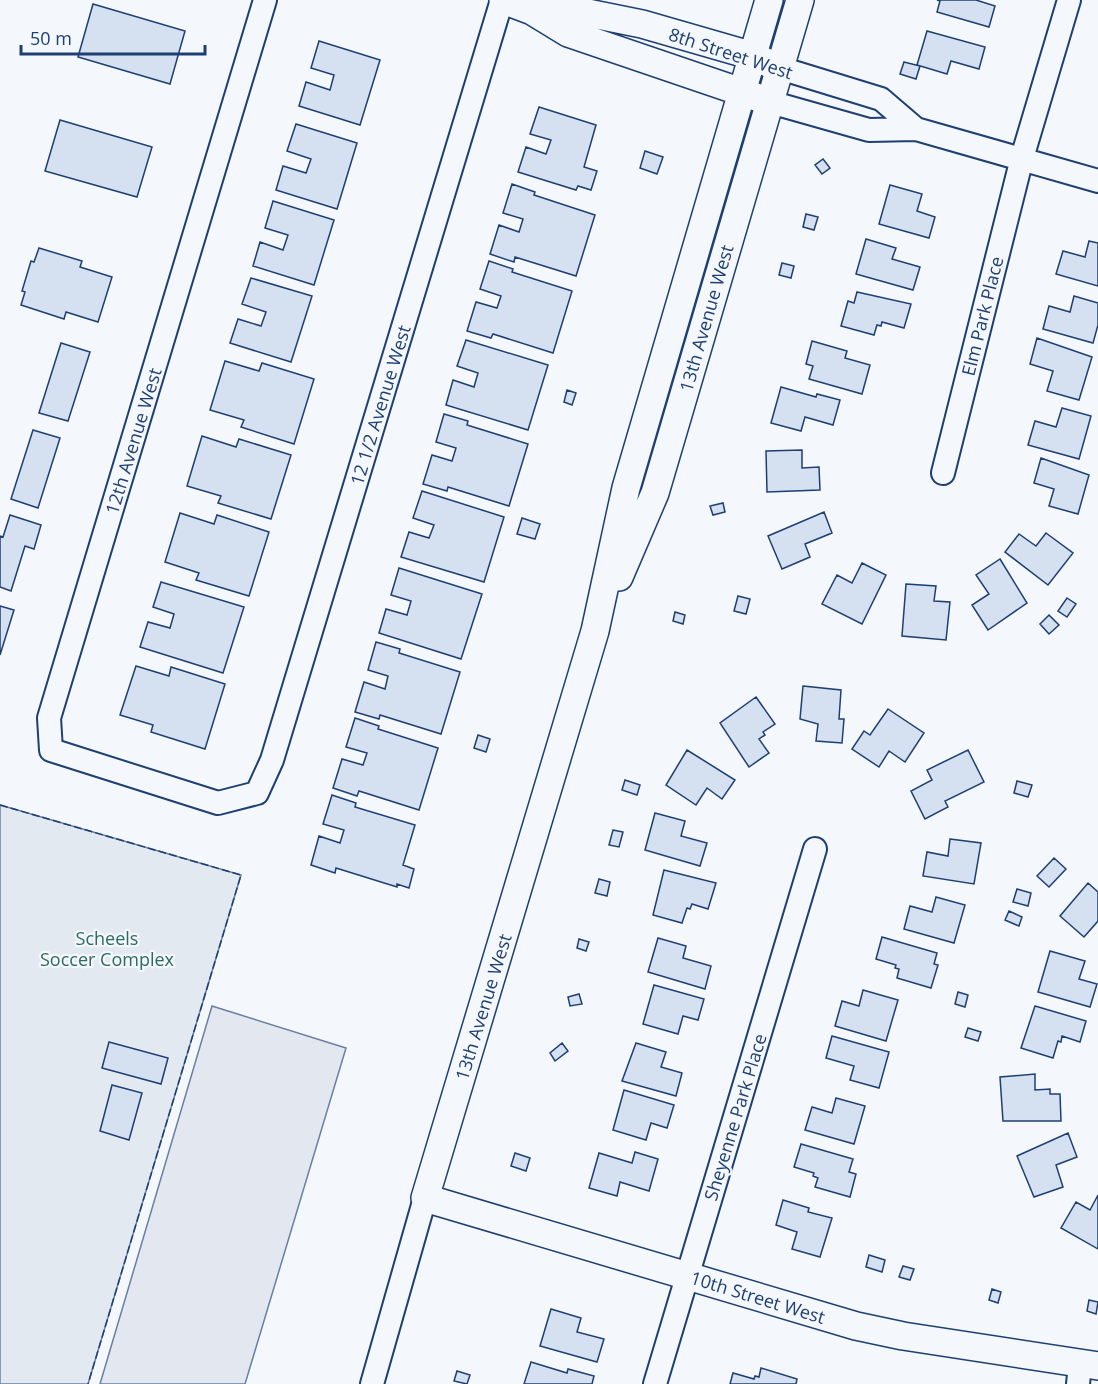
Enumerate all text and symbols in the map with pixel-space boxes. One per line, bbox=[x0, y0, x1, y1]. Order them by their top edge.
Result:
scale bar bbox=[21, 18, 206, 56]
street label: 8th Street West bbox=[666, 22, 796, 84]
text: 50 m bbox=[30, 26, 72, 50]
street label: 13th Avenue West bbox=[674, 242, 738, 394]
street label: Elm Park Place bbox=[956, 254, 1008, 378]
street label: 12 1/2 Avenue West bbox=[344, 322, 416, 488]
street label: 12th Avenue West bbox=[99, 365, 167, 517]
park label: Scheels Soccer Complex bbox=[40, 926, 175, 971]
street label: 13th Avenue West bbox=[449, 931, 517, 1083]
street label: Sheyenne Park Place bbox=[698, 1031, 772, 1203]
street label: 10th Street West bbox=[688, 1265, 828, 1329]

